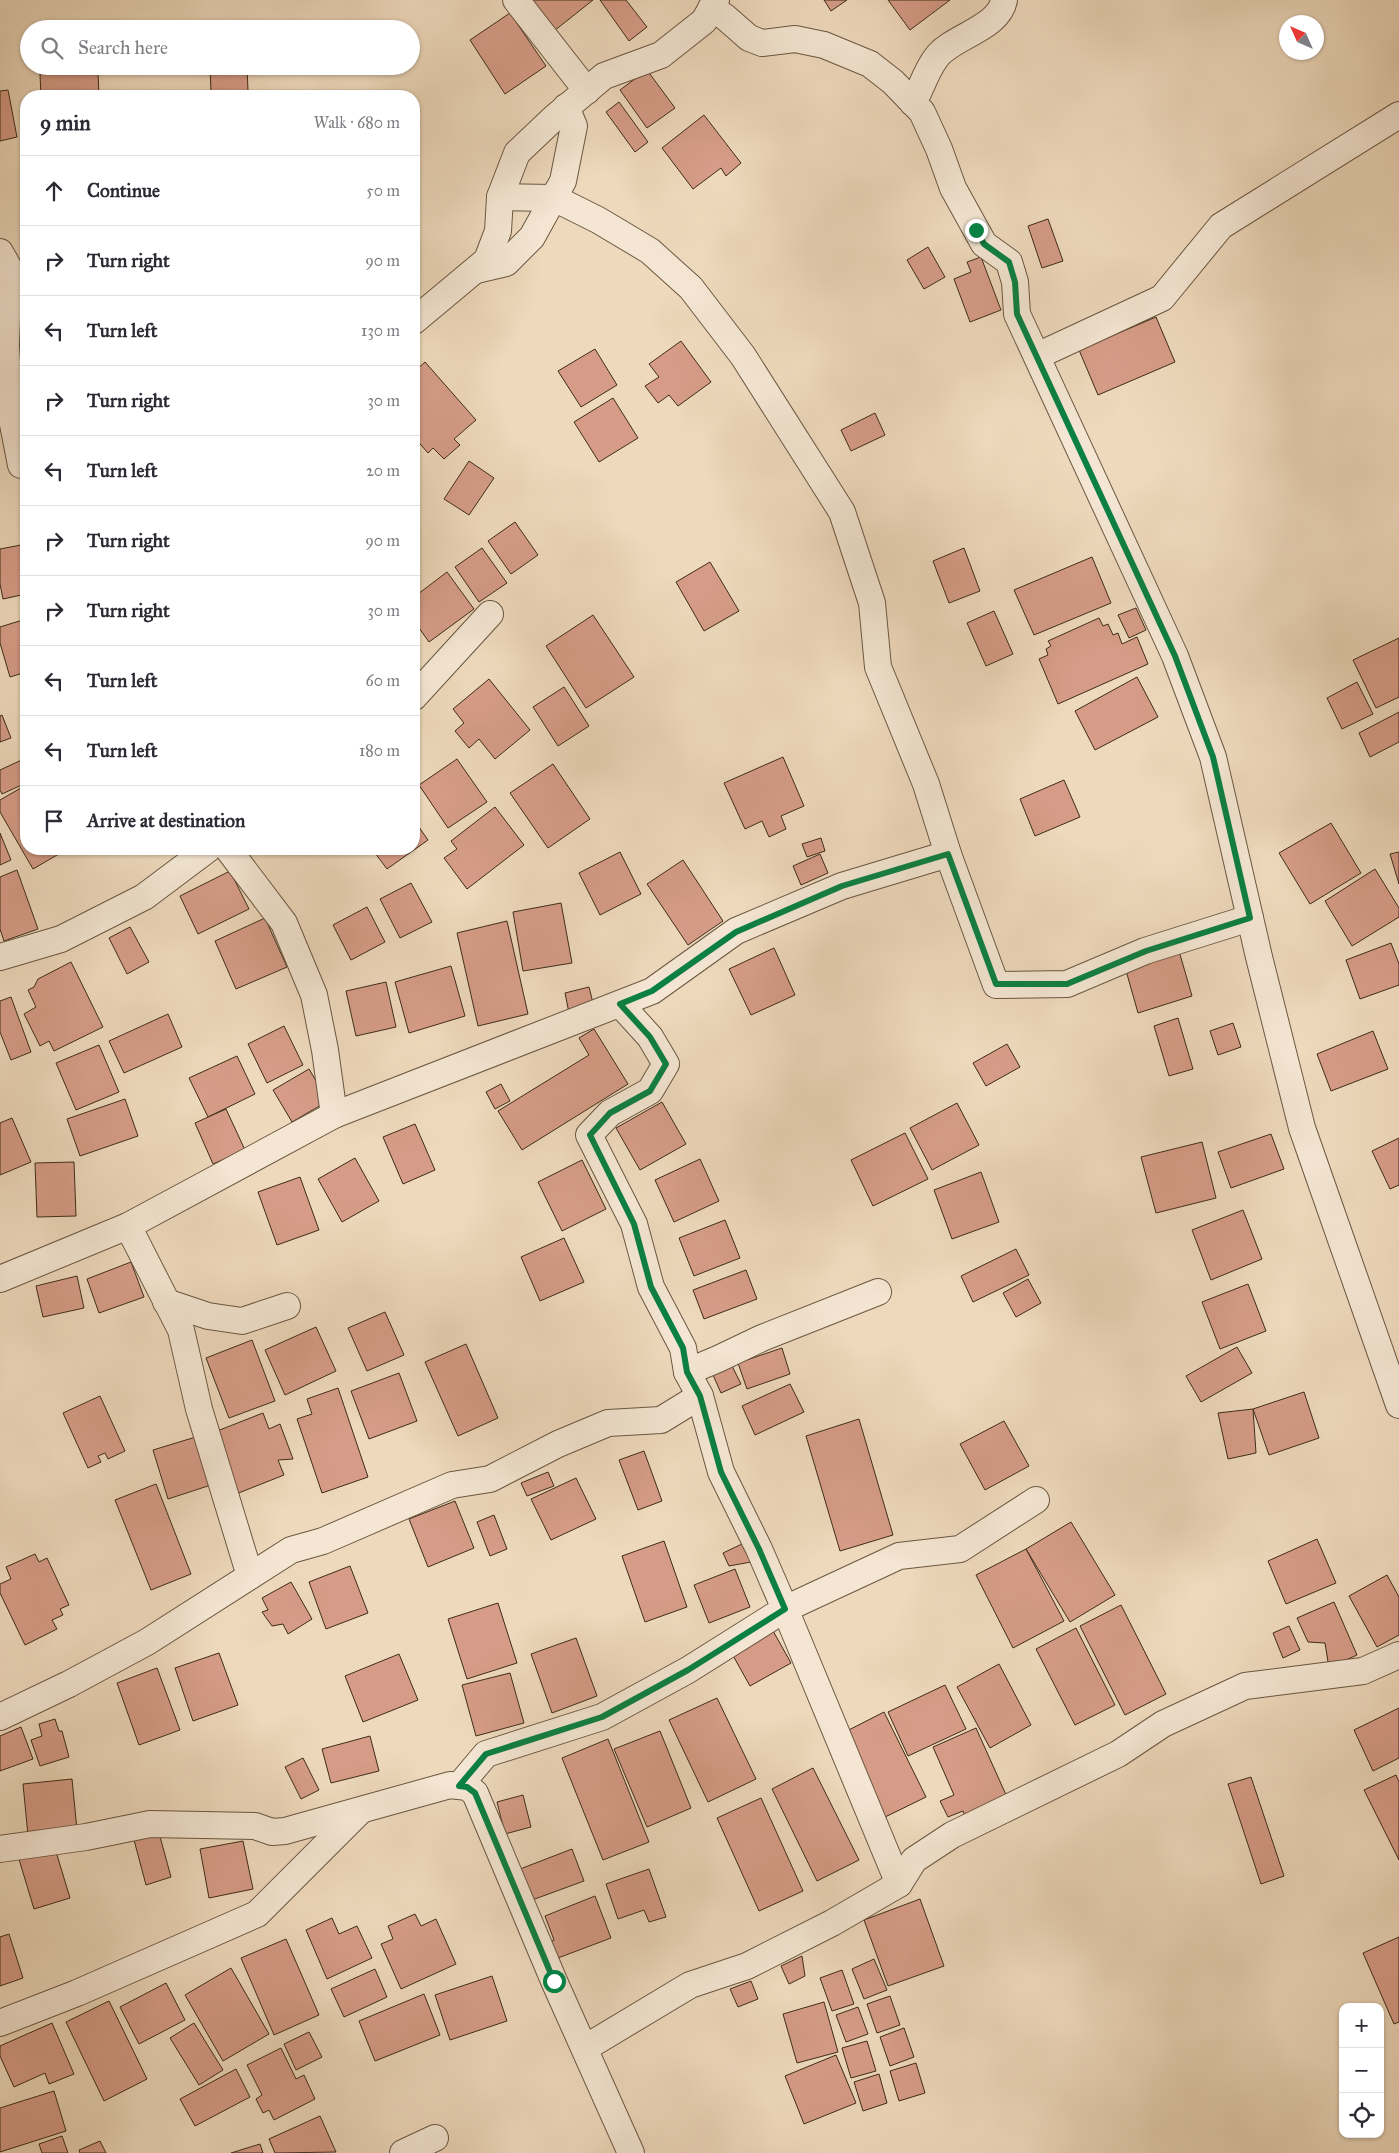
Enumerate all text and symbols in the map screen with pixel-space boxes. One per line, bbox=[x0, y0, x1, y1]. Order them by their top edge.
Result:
north arrow bbox=[1279, 15, 1324, 60]
search box bbox=[20, 20, 420, 75]
icon: search bbox=[38, 34, 66, 62]
text: Search here bbox=[78, 36, 168, 59]
text: 9 min bbox=[40, 110, 91, 136]
text: Walk · 680 m bbox=[314, 113, 400, 132]
icon: ahead bbox=[40, 177, 68, 205]
text: Continue bbox=[87, 179, 160, 202]
text: 50 m bbox=[366, 181, 400, 200]
route end bbox=[965, 219, 988, 242]
icon: right bbox=[40, 247, 68, 275]
text: Turn right bbox=[87, 249, 170, 272]
text: 90 m bbox=[365, 251, 400, 270]
icon: left bbox=[40, 317, 68, 345]
text: Turn left bbox=[87, 319, 157, 342]
text: 130 m bbox=[361, 321, 400, 340]
icon: right bbox=[40, 387, 68, 415]
text: Turn right bbox=[87, 389, 170, 412]
text: 30 m bbox=[367, 391, 400, 410]
icon: left bbox=[40, 457, 68, 485]
text: Turn left bbox=[87, 459, 157, 482]
text: 20 m bbox=[366, 461, 400, 480]
icon: right bbox=[40, 527, 68, 555]
text: Turn right bbox=[87, 529, 170, 552]
text: 90 m bbox=[365, 531, 400, 550]
icon: right bbox=[40, 597, 68, 625]
text: Turn right bbox=[87, 599, 170, 622]
text: 30 m bbox=[367, 601, 400, 620]
icon: left bbox=[40, 667, 68, 695]
text: Turn left bbox=[87, 669, 157, 692]
text: 60 m bbox=[366, 671, 400, 690]
icon: left bbox=[40, 737, 68, 765]
text: Turn left bbox=[87, 739, 157, 762]
text: 180 m bbox=[359, 741, 400, 760]
icon: arrive bbox=[40, 807, 68, 835]
text: Arrive at destination bbox=[87, 809, 245, 832]
route start bbox=[543, 1970, 566, 1993]
map controls bbox=[1339, 2003, 1384, 2138]
button: + bbox=[1339, 2003, 1384, 2048]
button: − bbox=[1339, 2048, 1384, 2093]
button: locate bbox=[1339, 2093, 1384, 2138]

